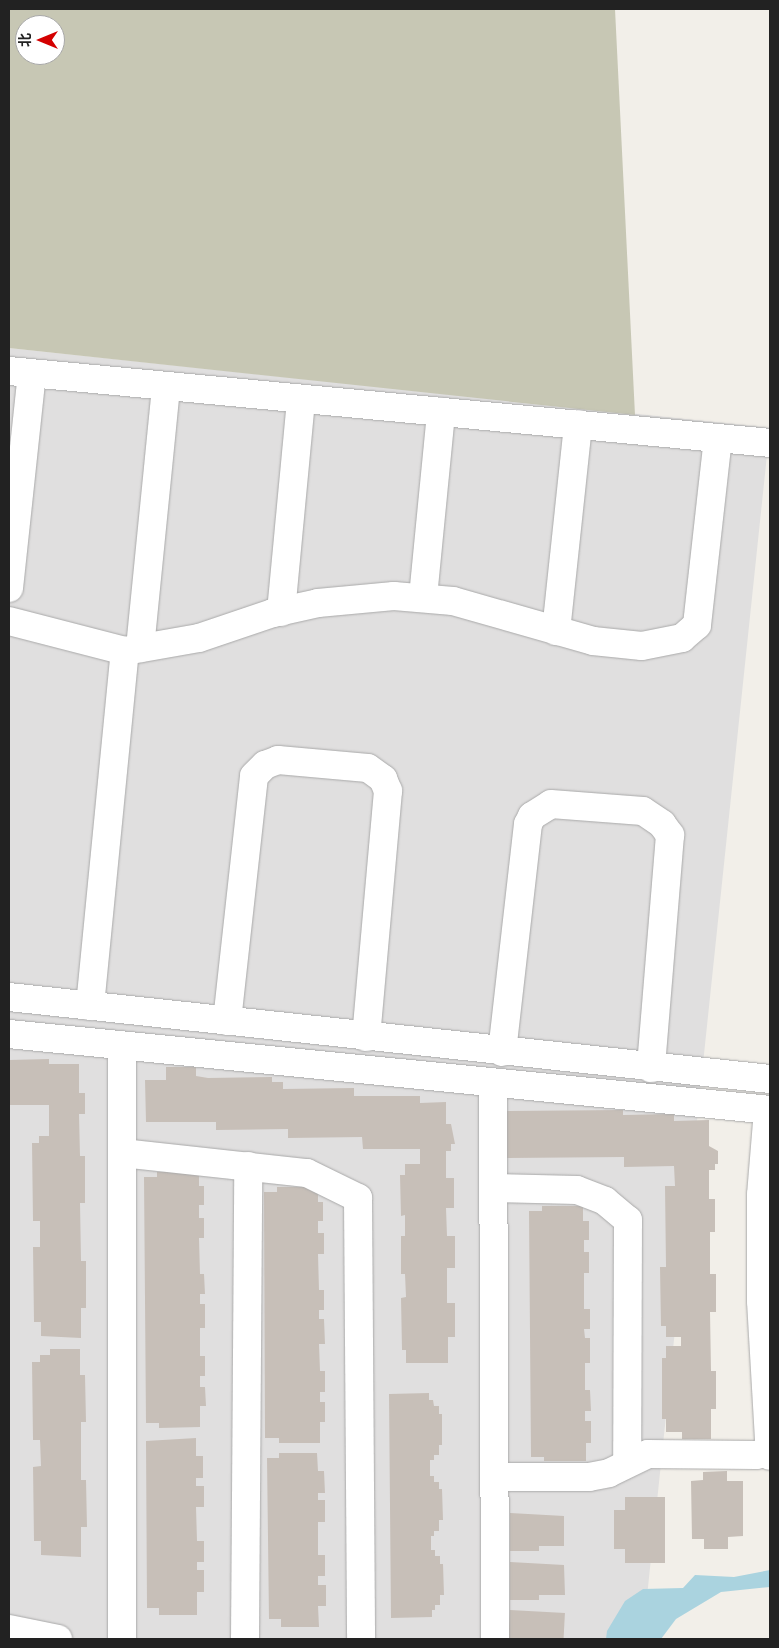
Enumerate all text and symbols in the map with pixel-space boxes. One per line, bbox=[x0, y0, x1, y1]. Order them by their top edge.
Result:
north arrow bbox=[15, 15, 65, 65]
text: 北 bbox=[17, 33, 34, 47]

